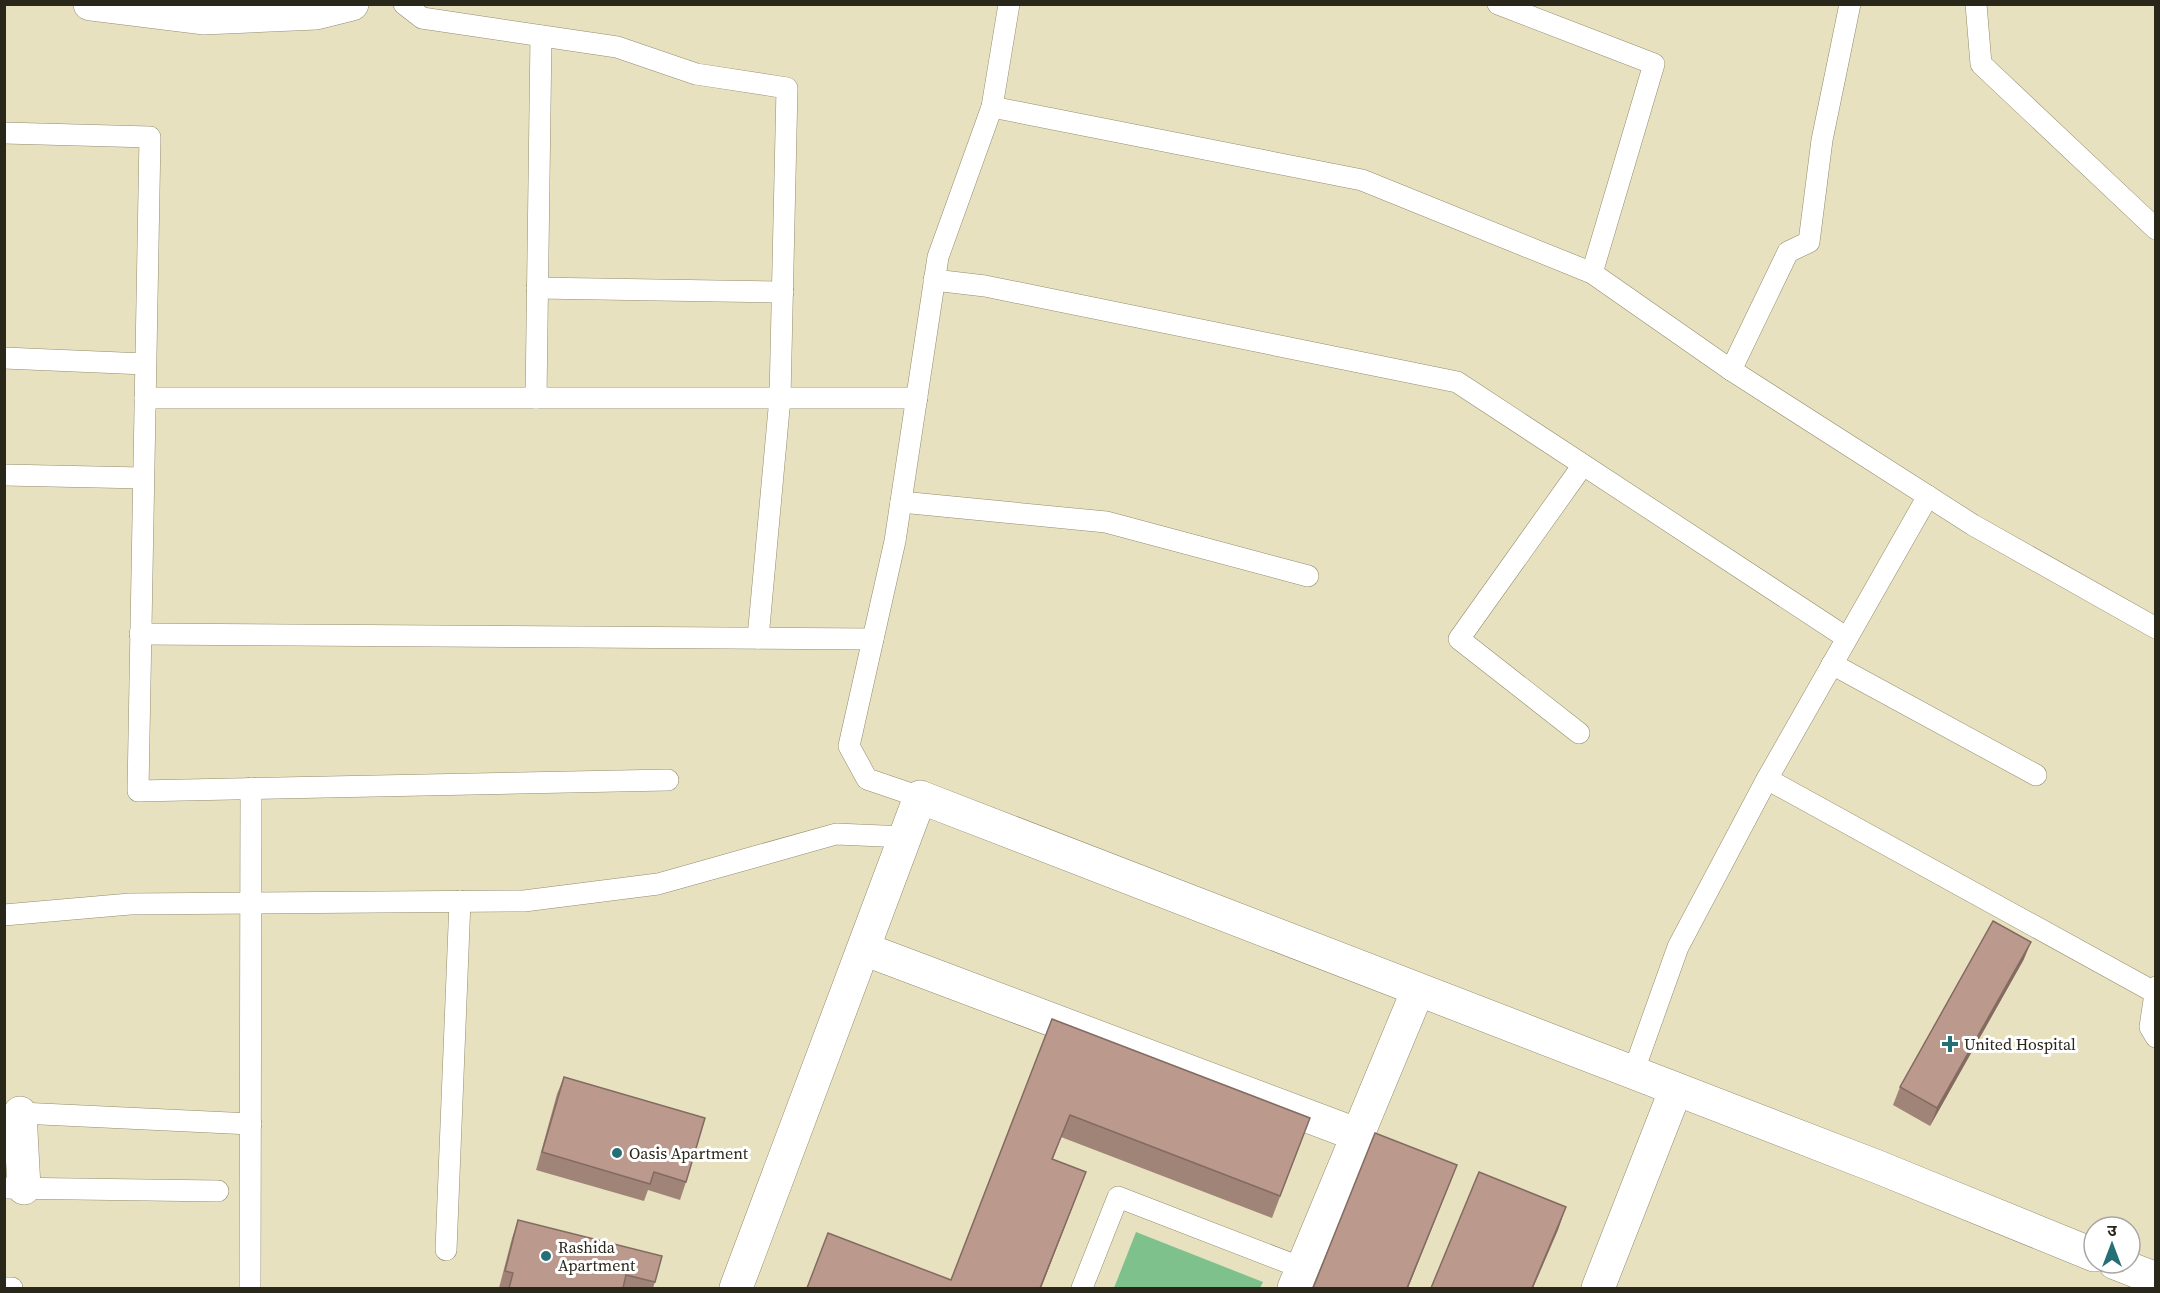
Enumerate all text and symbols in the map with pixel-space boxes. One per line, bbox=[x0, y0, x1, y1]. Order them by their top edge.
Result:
place label: United Hospital bbox=[1964, 1033, 2076, 1055]
marker: United Hospital bbox=[1941, 1035, 1959, 1053]
place label: Oasis Apartment bbox=[629, 1142, 749, 1164]
marker: Oasis Apartment bbox=[610, 1146, 624, 1160]
north arrow bbox=[2082, 1215, 2142, 1275]
text: उ bbox=[2107, 1219, 2117, 1241]
place label: Rashida Apartment bbox=[558, 1236, 636, 1276]
marker: Rashida Apartment bbox=[539, 1249, 553, 1263]

